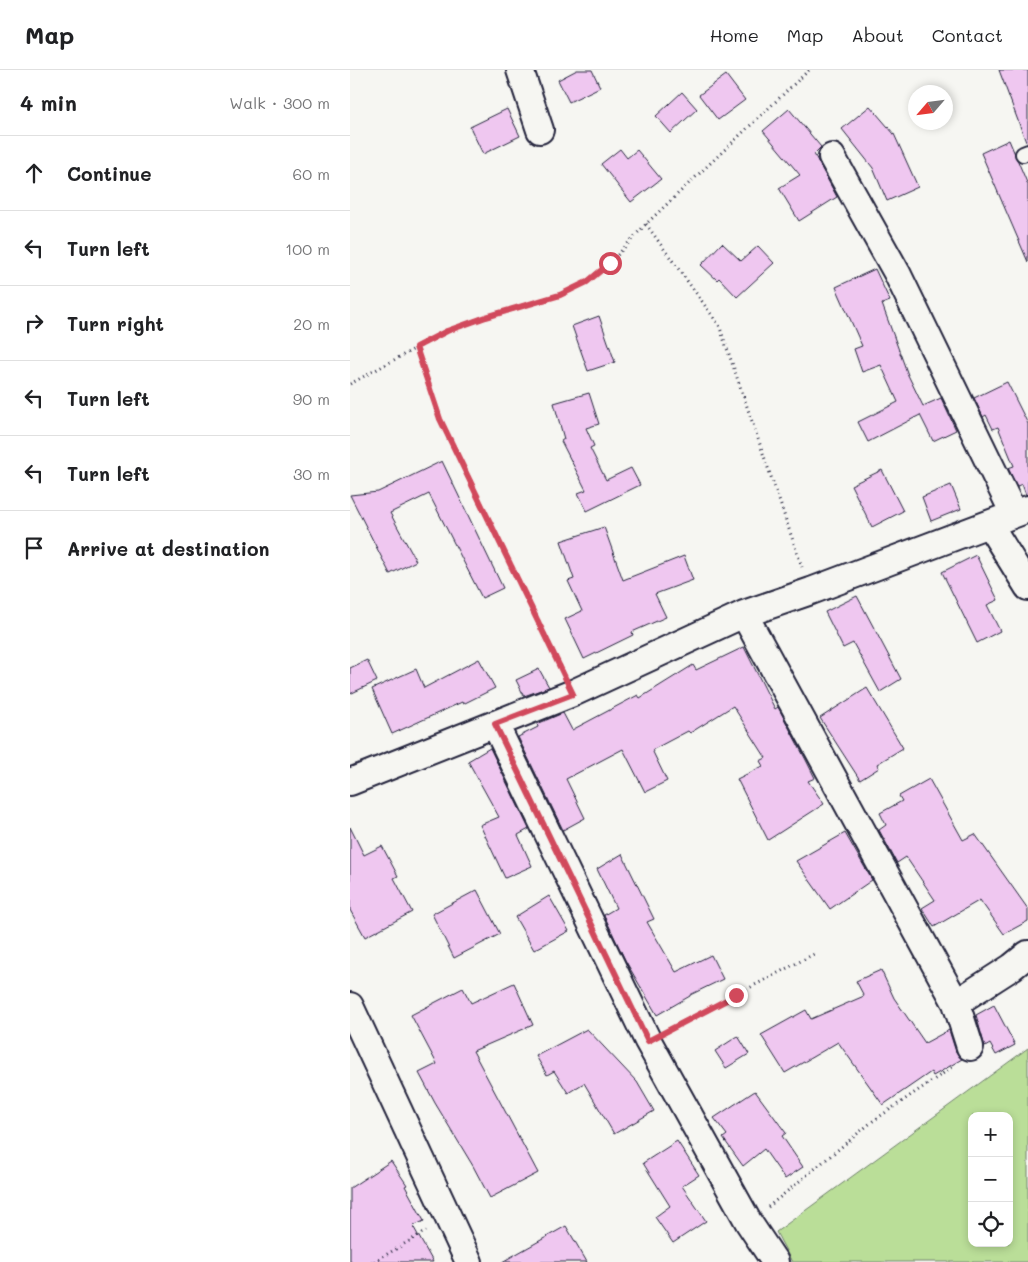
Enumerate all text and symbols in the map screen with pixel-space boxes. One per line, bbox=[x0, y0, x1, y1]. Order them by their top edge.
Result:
text: Map bbox=[25, 19, 74, 50]
text: Home bbox=[710, 23, 759, 47]
text: Map bbox=[787, 23, 823, 47]
text: About bbox=[851, 23, 904, 47]
text: Contact bbox=[932, 23, 1003, 47]
north arrow bbox=[908, 85, 953, 130]
text: 4 min bbox=[20, 89, 77, 116]
text: Walk · 300 m bbox=[229, 92, 330, 113]
icon: ahead bbox=[20, 159, 48, 187]
text: Continue bbox=[67, 161, 152, 186]
text: 60 m bbox=[293, 163, 330, 184]
icon: left bbox=[20, 234, 48, 262]
text: Turn left bbox=[67, 236, 150, 261]
text: 100 m bbox=[285, 238, 330, 259]
route start bbox=[599, 252, 622, 275]
icon: right bbox=[20, 309, 48, 337]
text: Turn right bbox=[67, 311, 164, 336]
text: 20 m bbox=[293, 313, 330, 334]
icon: left bbox=[20, 384, 48, 412]
text: Turn left bbox=[67, 386, 150, 411]
text: 90 m bbox=[293, 388, 330, 409]
icon: left bbox=[20, 459, 48, 487]
text: Turn left bbox=[67, 461, 150, 486]
text: 30 m bbox=[293, 463, 330, 484]
icon: arrive bbox=[20, 534, 48, 562]
text: Arrive at destination bbox=[67, 536, 270, 561]
route end bbox=[725, 984, 748, 1007]
map controls bbox=[968, 1112, 1013, 1247]
button: + bbox=[968, 1112, 1013, 1157]
button: − bbox=[968, 1157, 1013, 1202]
button: locate bbox=[968, 1202, 1013, 1247]

